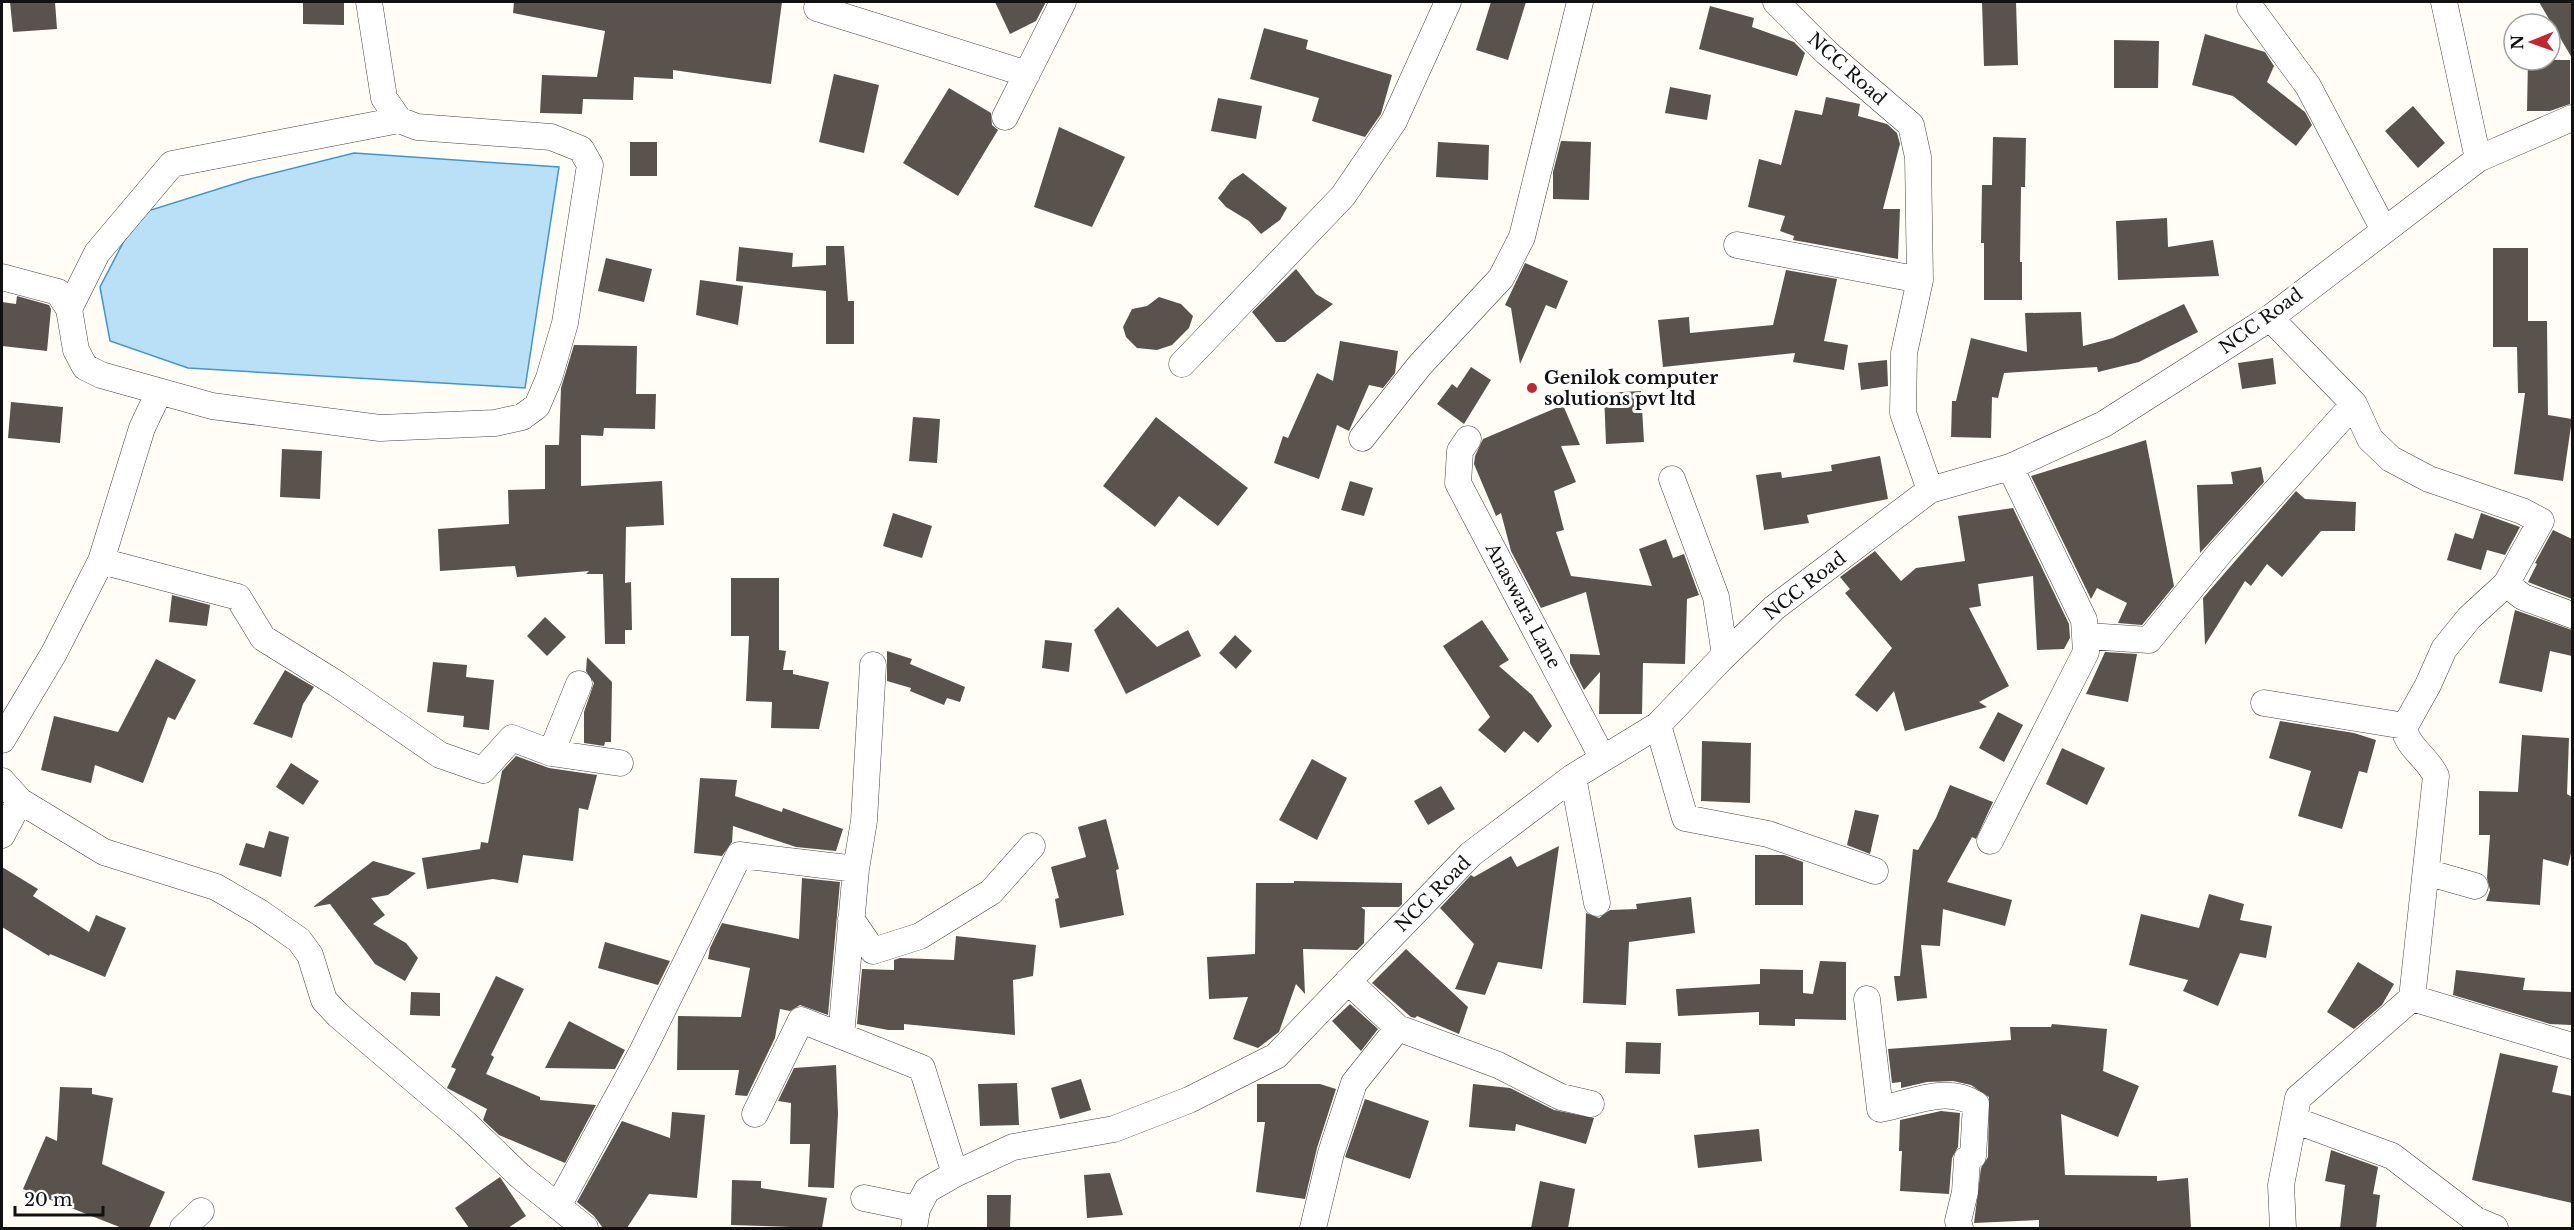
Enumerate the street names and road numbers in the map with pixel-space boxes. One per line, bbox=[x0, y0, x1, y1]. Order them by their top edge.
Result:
street label: NCC Road bbox=[1803, 28, 1891, 110]
street label: NCC Road bbox=[2215, 283, 2307, 359]
street label: Anaswara Lane bbox=[1480, 539, 1565, 672]
street label: NCC Road bbox=[1760, 547, 1850, 625]
street label: NCC Road bbox=[1391, 852, 1475, 936]

